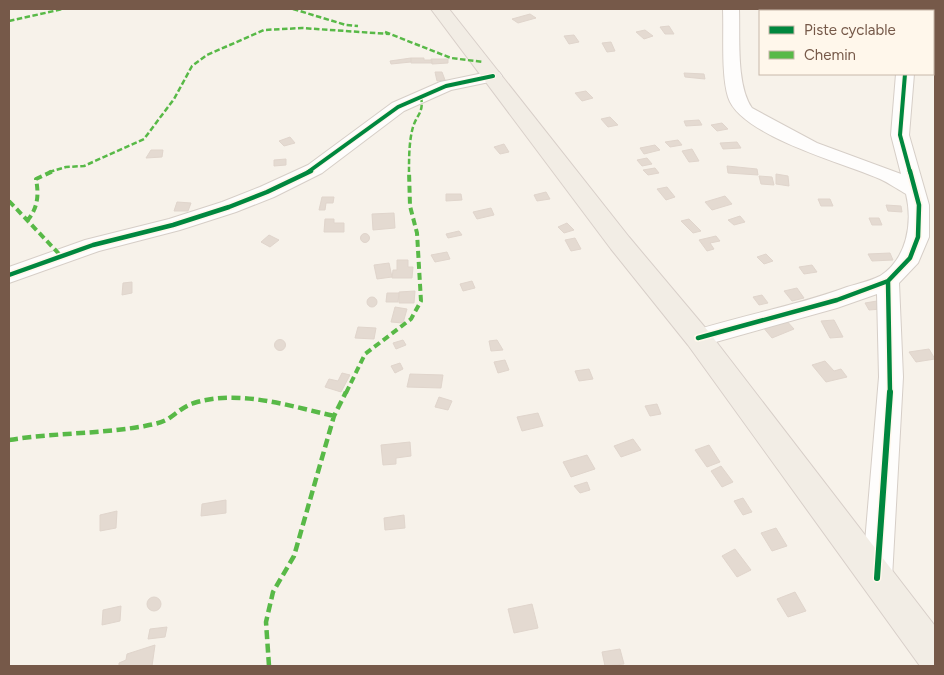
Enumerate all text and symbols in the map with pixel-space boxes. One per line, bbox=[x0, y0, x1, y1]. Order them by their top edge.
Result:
legend bbox=[759, 10, 934, 75]
text: Piste cyclable bbox=[804, 21, 896, 39]
text: Chemin bbox=[804, 46, 856, 64]

